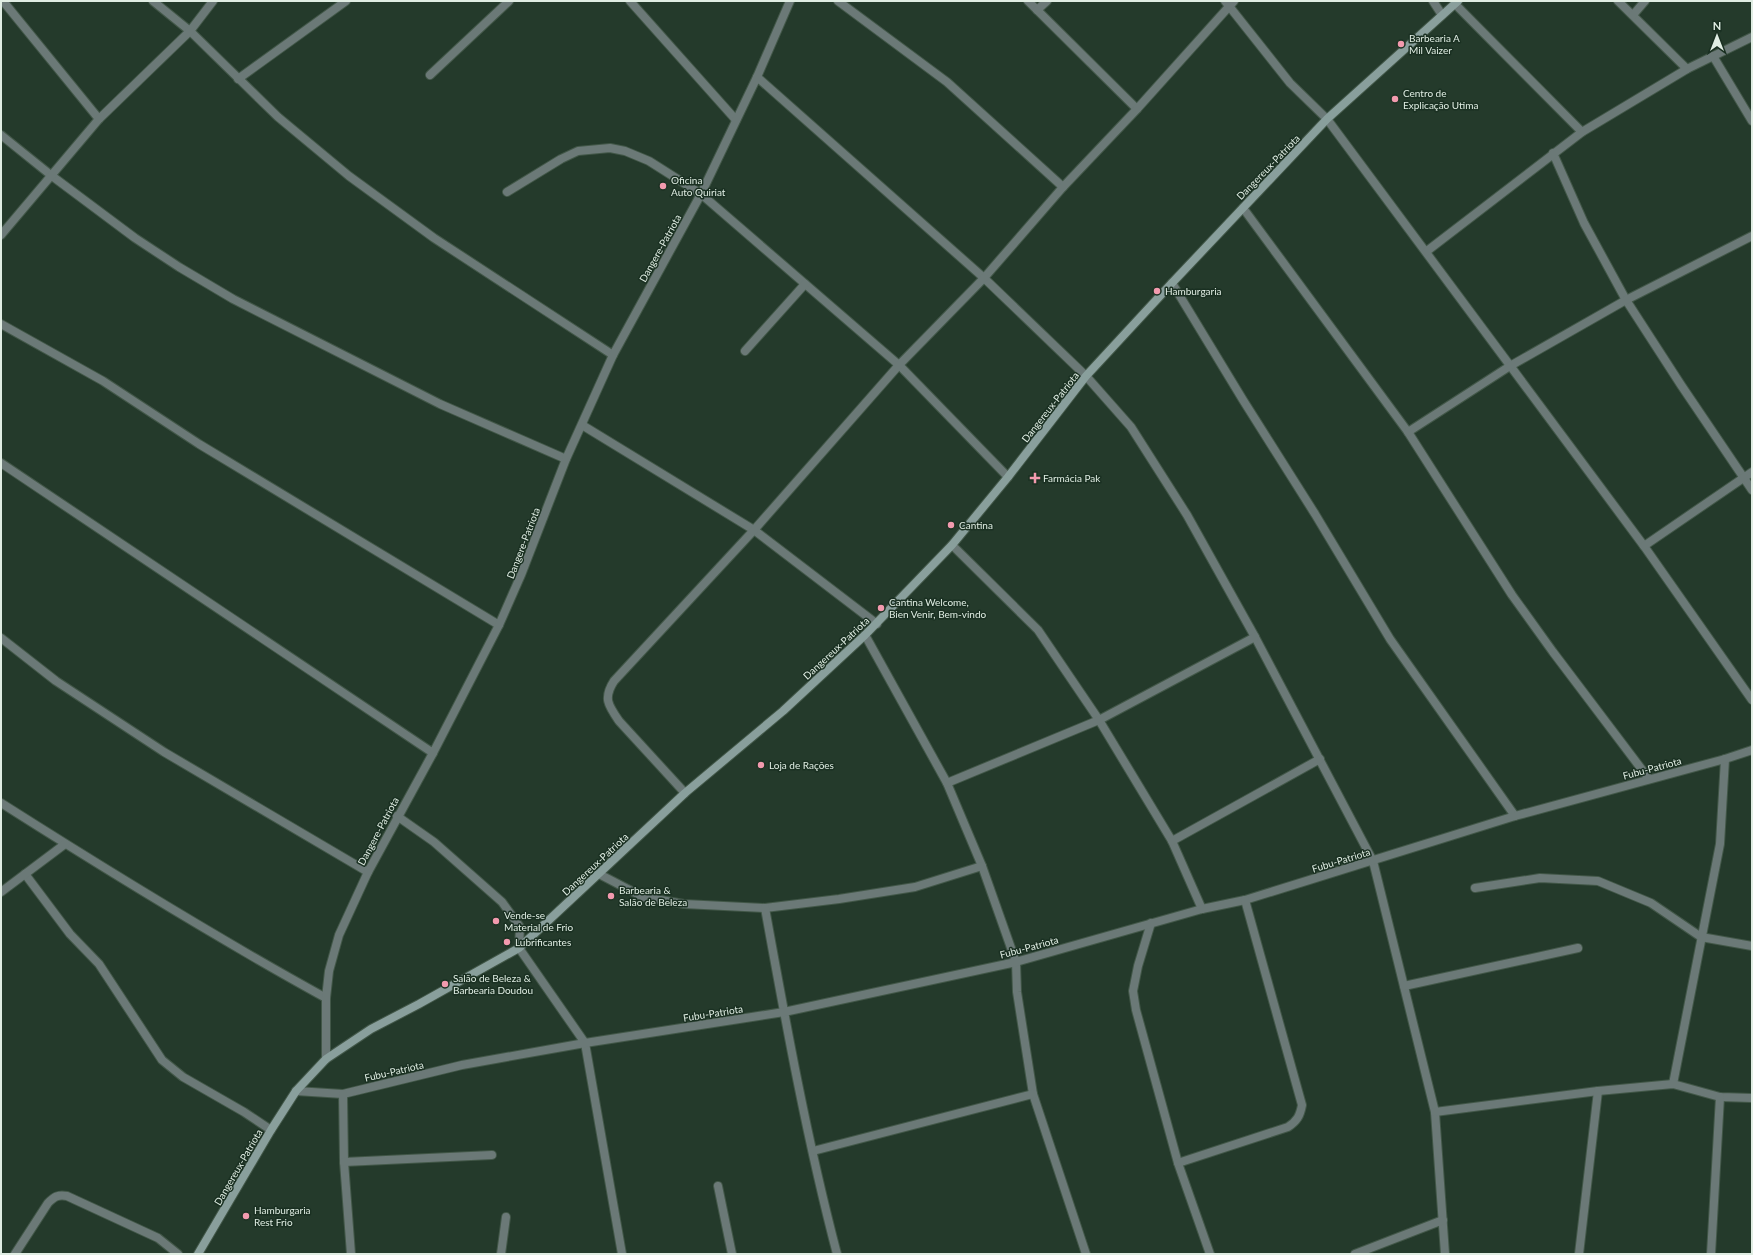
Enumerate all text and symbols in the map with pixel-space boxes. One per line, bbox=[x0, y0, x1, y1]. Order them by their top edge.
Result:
north arrow bbox=[1697, 16, 1737, 56]
text: N bbox=[1713, 19, 1721, 32]
place label: Barbearia A Mil Vaizer bbox=[1409, 32, 1460, 56]
marker: Barbearia A Mil Vaizer bbox=[1396, 39, 1406, 49]
place label: Centro de Explicação Utima bbox=[1403, 87, 1478, 111]
marker: Centro de Explicação Utima bbox=[1390, 94, 1400, 104]
street label: Dangereux-Patriota bbox=[1234, 132, 1302, 202]
place label: Oficina Auto Quiriat bbox=[671, 174, 726, 198]
marker: Oficina Auto Quiriat bbox=[658, 181, 668, 191]
street label: Dangere-Patriota bbox=[636, 212, 684, 284]
place label: Hamburgaria bbox=[1165, 285, 1222, 297]
marker: Hamburgaria bbox=[1152, 286, 1162, 296]
street label: Dangereux-Patriota bbox=[1019, 369, 1081, 444]
place label: Farmácia Pak bbox=[1043, 472, 1101, 484]
marker: Farmácia Pak bbox=[1030, 473, 1040, 483]
street label: Dangere-Patriota bbox=[504, 506, 542, 580]
place label: Cantina bbox=[959, 519, 993, 531]
marker: Cantina bbox=[946, 520, 956, 530]
place label: Cantina Welcome, Bien Venir, Bem-vindo bbox=[889, 596, 987, 620]
marker: Cantina Welcome, Bien Venir, Bem-vindo bbox=[876, 603, 886, 613]
street label: Dangereux-Patriota bbox=[801, 614, 871, 682]
street label: Fubu-Patriota bbox=[1621, 754, 1683, 782]
place label: Loja de Rações bbox=[769, 759, 834, 771]
marker: Loja de Rações bbox=[756, 760, 766, 770]
street label: Dangere-Patriota bbox=[355, 795, 401, 867]
street label: Dangereux-Patriota bbox=[560, 830, 630, 898]
street label: Fubu-Patriota bbox=[1310, 845, 1372, 875]
place label: Barbearia & Salão de Beleza bbox=[619, 884, 687, 908]
marker: Barbearia & Salão de Beleza bbox=[606, 891, 616, 901]
place label: Vende-se Material de Frio bbox=[504, 909, 574, 933]
marker: Vende-se Material de Frio bbox=[491, 916, 501, 926]
street label: Fubu-Patriota bbox=[998, 933, 1060, 961]
place label: Lubrificantes bbox=[515, 936, 571, 948]
marker: Lubrificantes bbox=[502, 937, 512, 947]
place label: Salão de Beleza & Barbearia Doudou bbox=[453, 972, 533, 996]
marker: Salão de Beleza & Barbearia Doudou bbox=[440, 979, 450, 989]
street label: Fubu-Patriota bbox=[682, 1002, 744, 1024]
street label: Fubu-Patriota bbox=[363, 1058, 425, 1084]
street label: Dangereux-Patriota bbox=[211, 1127, 265, 1207]
place label: Hamburgaria Rest Frio bbox=[254, 1204, 311, 1228]
marker: Hamburgaria Rest Frio bbox=[241, 1211, 251, 1221]

